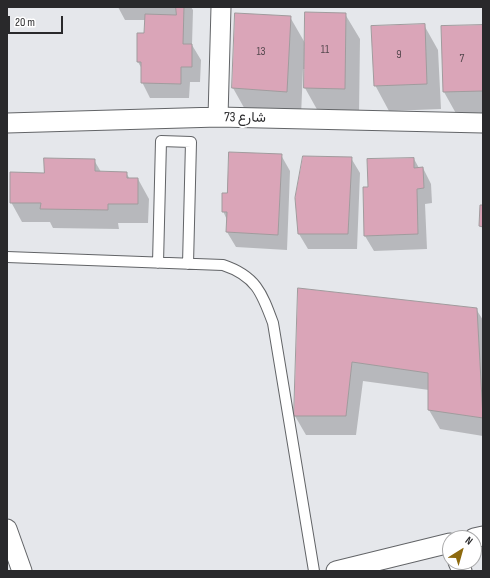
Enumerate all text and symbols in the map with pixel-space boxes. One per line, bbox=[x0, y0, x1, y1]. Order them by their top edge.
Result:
scale bar bbox=[10, 8, 65, 34]
text: 20 m bbox=[15, 15, 35, 30]
house number: 11 bbox=[321, 43, 329, 57]
house number: 13 bbox=[256, 45, 266, 59]
house number: 9 bbox=[396, 48, 402, 62]
house number: 7 bbox=[460, 52, 464, 66]
street label: شارع 73 bbox=[224, 109, 266, 127]
north arrow bbox=[442, 530, 482, 570]
text: N bbox=[463, 534, 475, 548]

